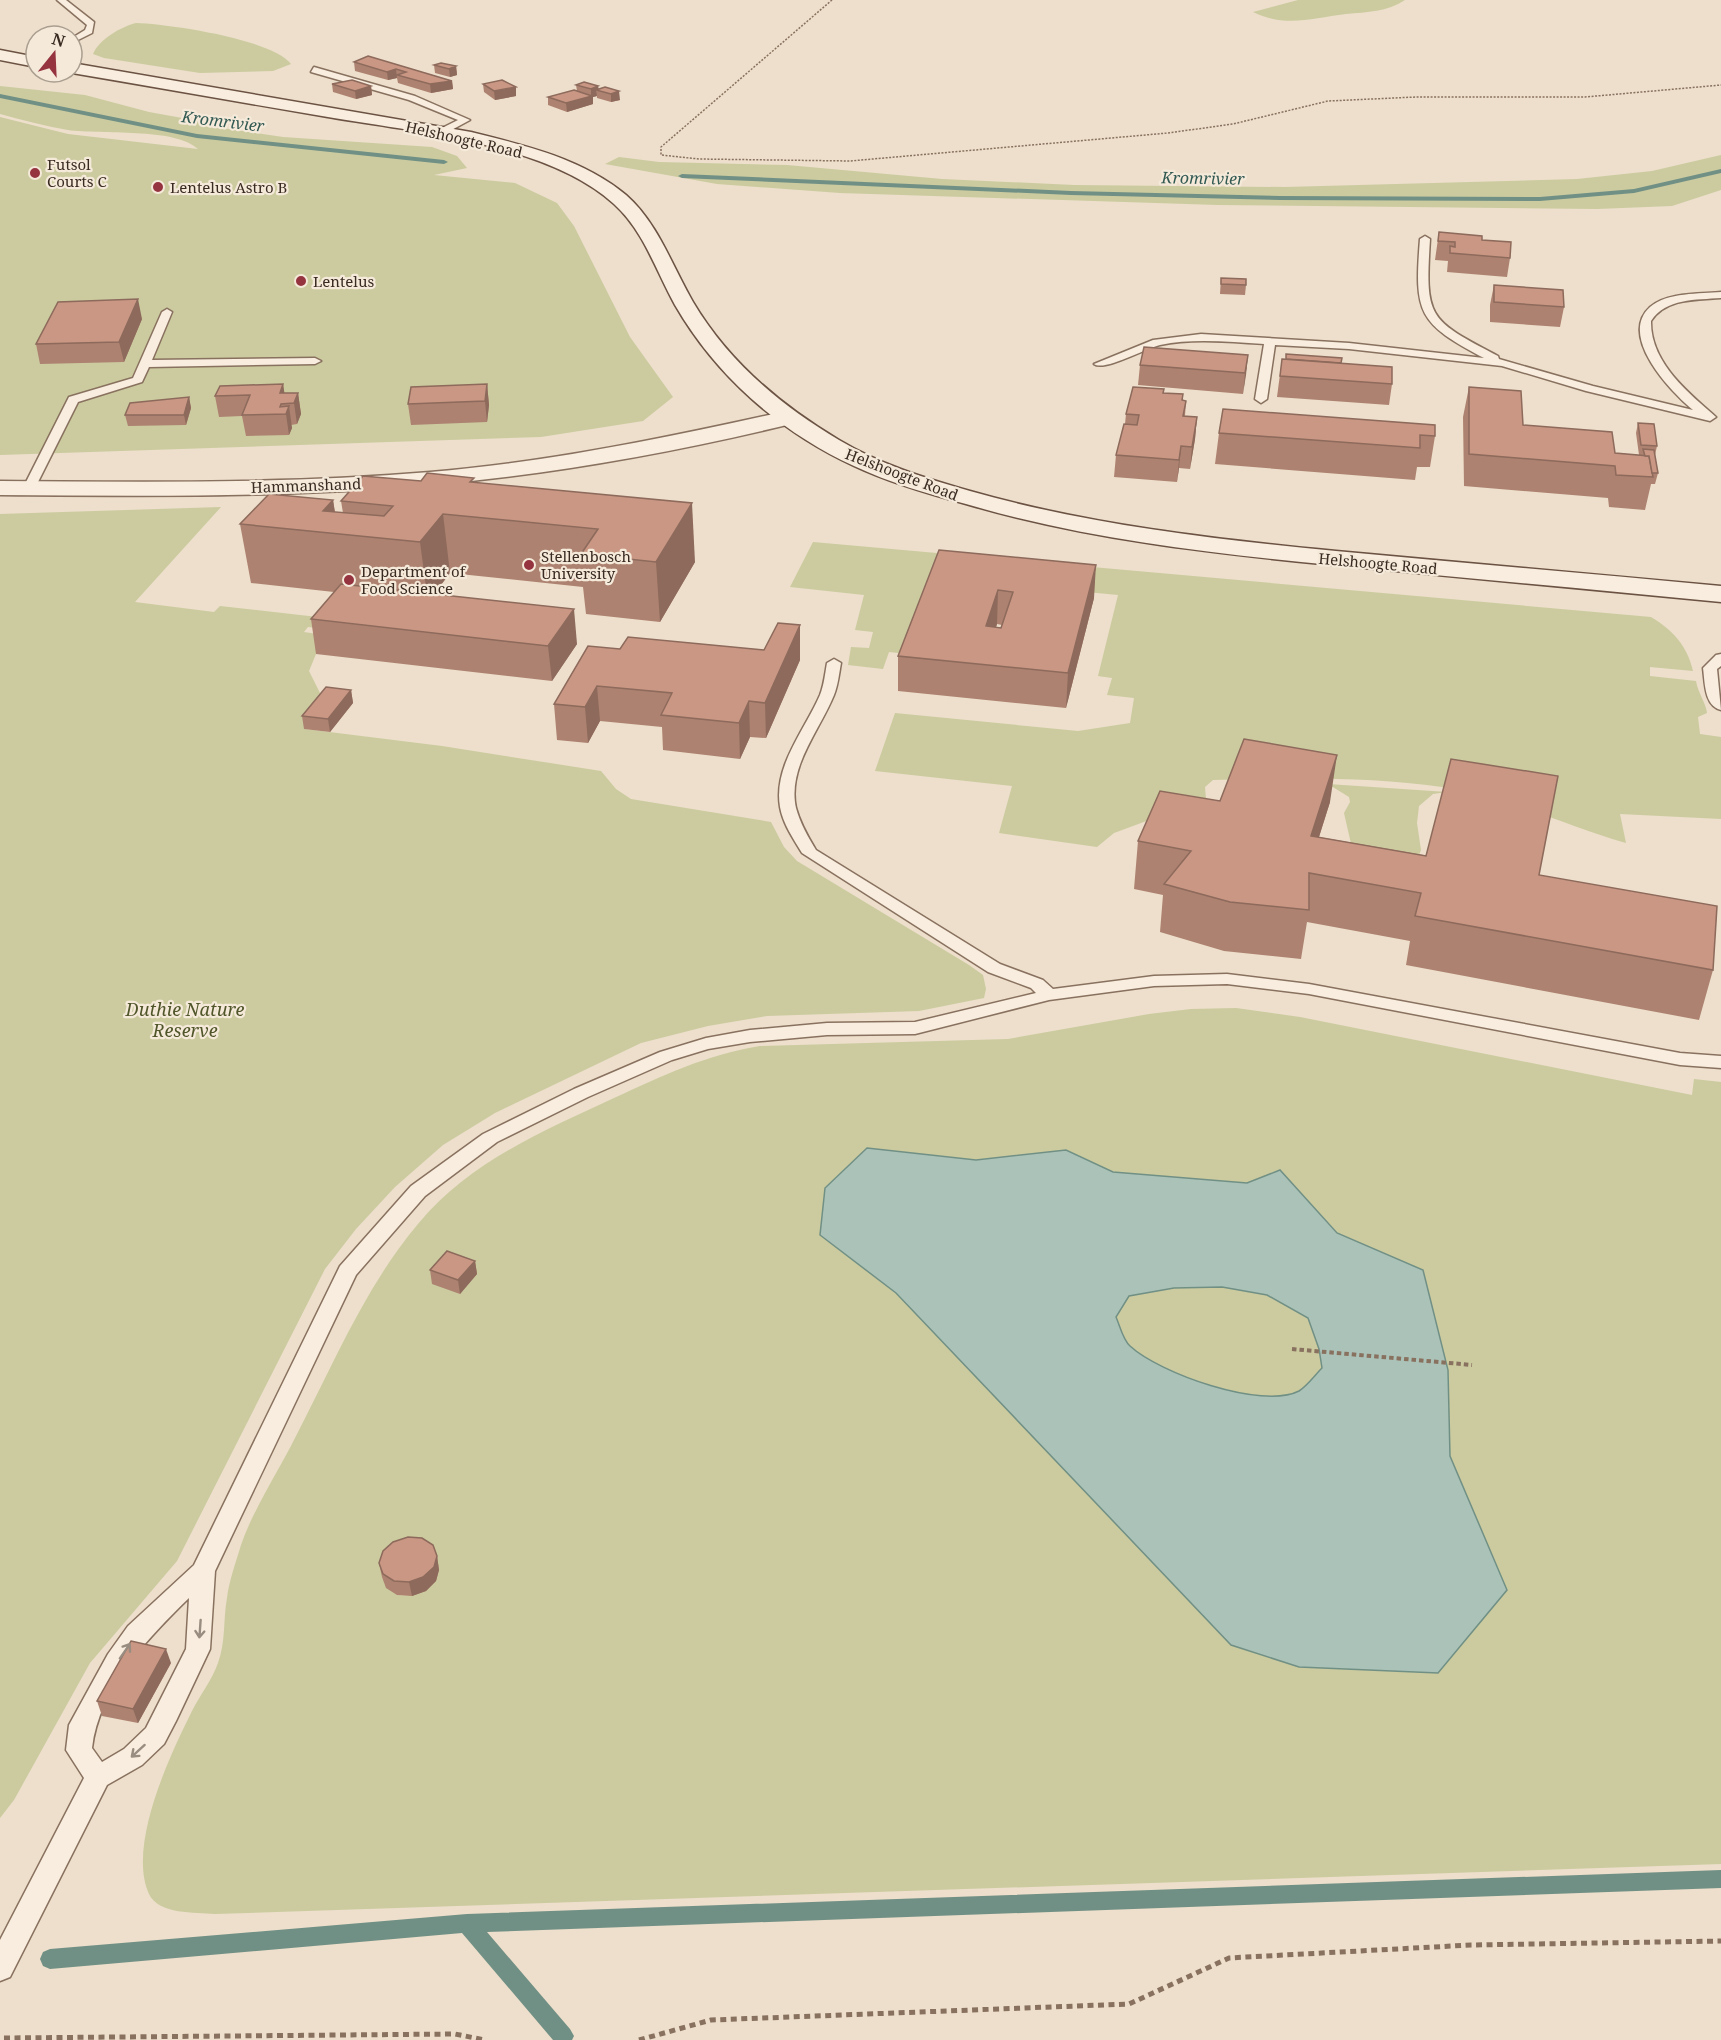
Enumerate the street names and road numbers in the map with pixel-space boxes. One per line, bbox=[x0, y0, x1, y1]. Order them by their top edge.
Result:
street label: Helshoogte Road bbox=[403, 116, 525, 162]
street label: Helshoogte Road bbox=[843, 443, 961, 505]
street label: Hammanshand bbox=[250, 473, 362, 497]
street label: Helshoogte Road bbox=[1318, 548, 1438, 578]

